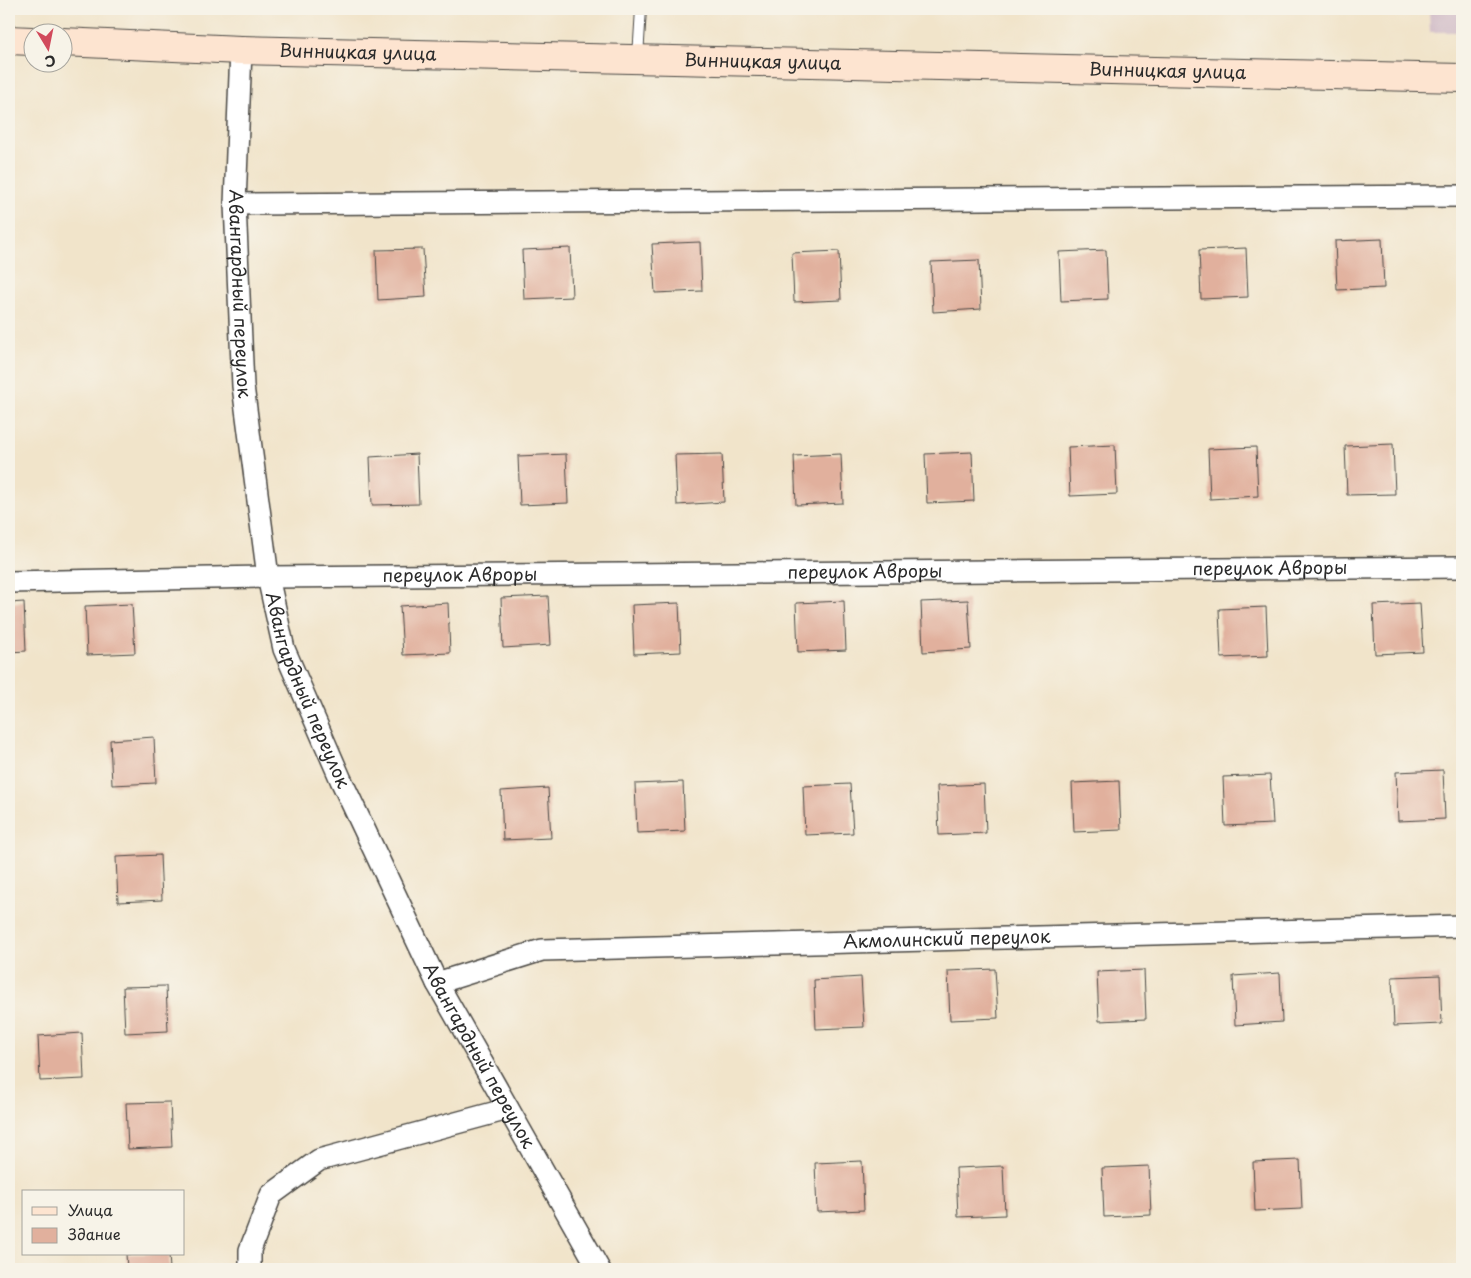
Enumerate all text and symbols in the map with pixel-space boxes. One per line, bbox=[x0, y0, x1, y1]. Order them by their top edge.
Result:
north arrow bbox=[22, 22, 72, 72]
street label: Винницкая улица bbox=[279, 36, 437, 66]
street label: Винницкая улица bbox=[684, 45, 842, 76]
text: С bbox=[43, 50, 57, 73]
street label: Винницкая улица bbox=[1089, 54, 1247, 85]
street label: Авангардный переулок bbox=[223, 189, 259, 400]
street label: переулок Авроры bbox=[1192, 553, 1347, 581]
street label: переулок Авроры bbox=[787, 556, 942, 585]
street label: переулок Авроры bbox=[382, 560, 537, 588]
street label: Авангардный переулок bbox=[260, 589, 358, 792]
street label: Акмолинский переулок bbox=[843, 922, 1051, 954]
street label: Авангардный переулок bbox=[417, 958, 543, 1153]
legend bbox=[22, 1190, 185, 1256]
text: Улица bbox=[68, 1198, 113, 1221]
text: Здание bbox=[68, 1222, 121, 1245]

